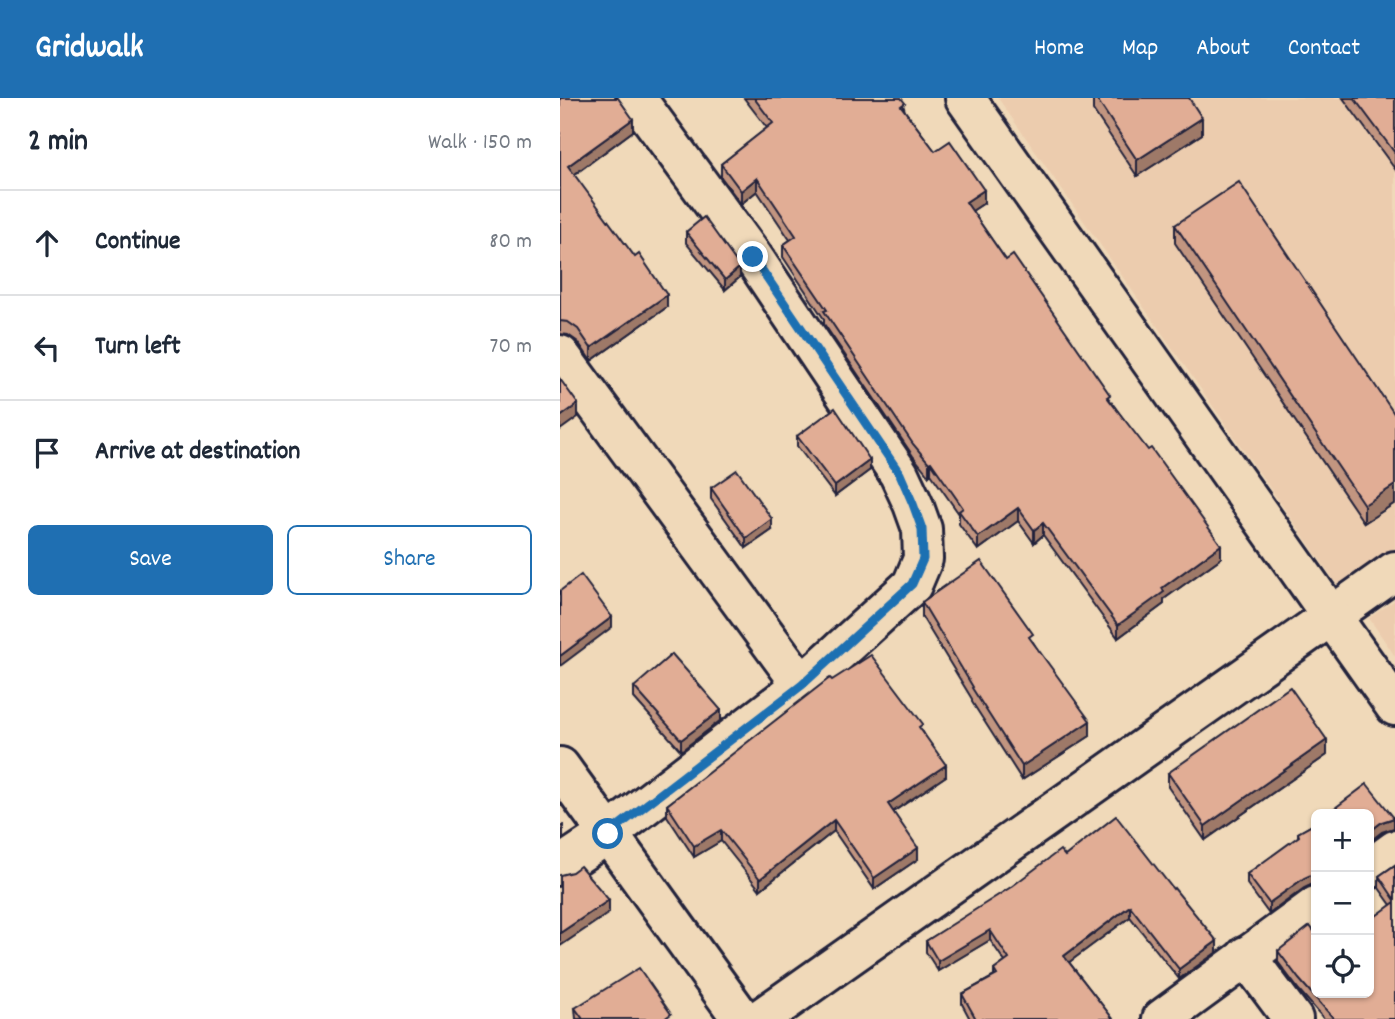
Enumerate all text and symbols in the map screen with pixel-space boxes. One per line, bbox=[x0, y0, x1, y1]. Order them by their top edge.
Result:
text: Gridwalk bbox=[35, 26, 144, 73]
text: Home bbox=[1034, 32, 1084, 66]
text: Map bbox=[1122, 32, 1158, 66]
text: About bbox=[1196, 32, 1250, 66]
text: Contact bbox=[1288, 32, 1360, 66]
text: 2 min bbox=[28, 122, 88, 165]
text: Walk · 150 m bbox=[428, 127, 532, 160]
icon: ahead bbox=[28, 224, 66, 262]
text: Continue bbox=[95, 224, 180, 261]
text: 80 m bbox=[489, 226, 532, 259]
route end bbox=[737, 241, 768, 272]
icon: left bbox=[28, 329, 66, 367]
text: Turn left bbox=[95, 329, 181, 366]
text: 70 m bbox=[490, 331, 532, 364]
icon: arrive bbox=[28, 434, 66, 472]
text: Arrive at destination bbox=[95, 434, 300, 471]
button: Save bbox=[28, 525, 273, 595]
button: Share bbox=[287, 525, 532, 595]
map controls bbox=[1311, 809, 1374, 998]
button: + bbox=[1311, 809, 1374, 872]
route start bbox=[592, 818, 623, 849]
button: − bbox=[1311, 872, 1374, 935]
button: locate bbox=[1311, 935, 1374, 998]

